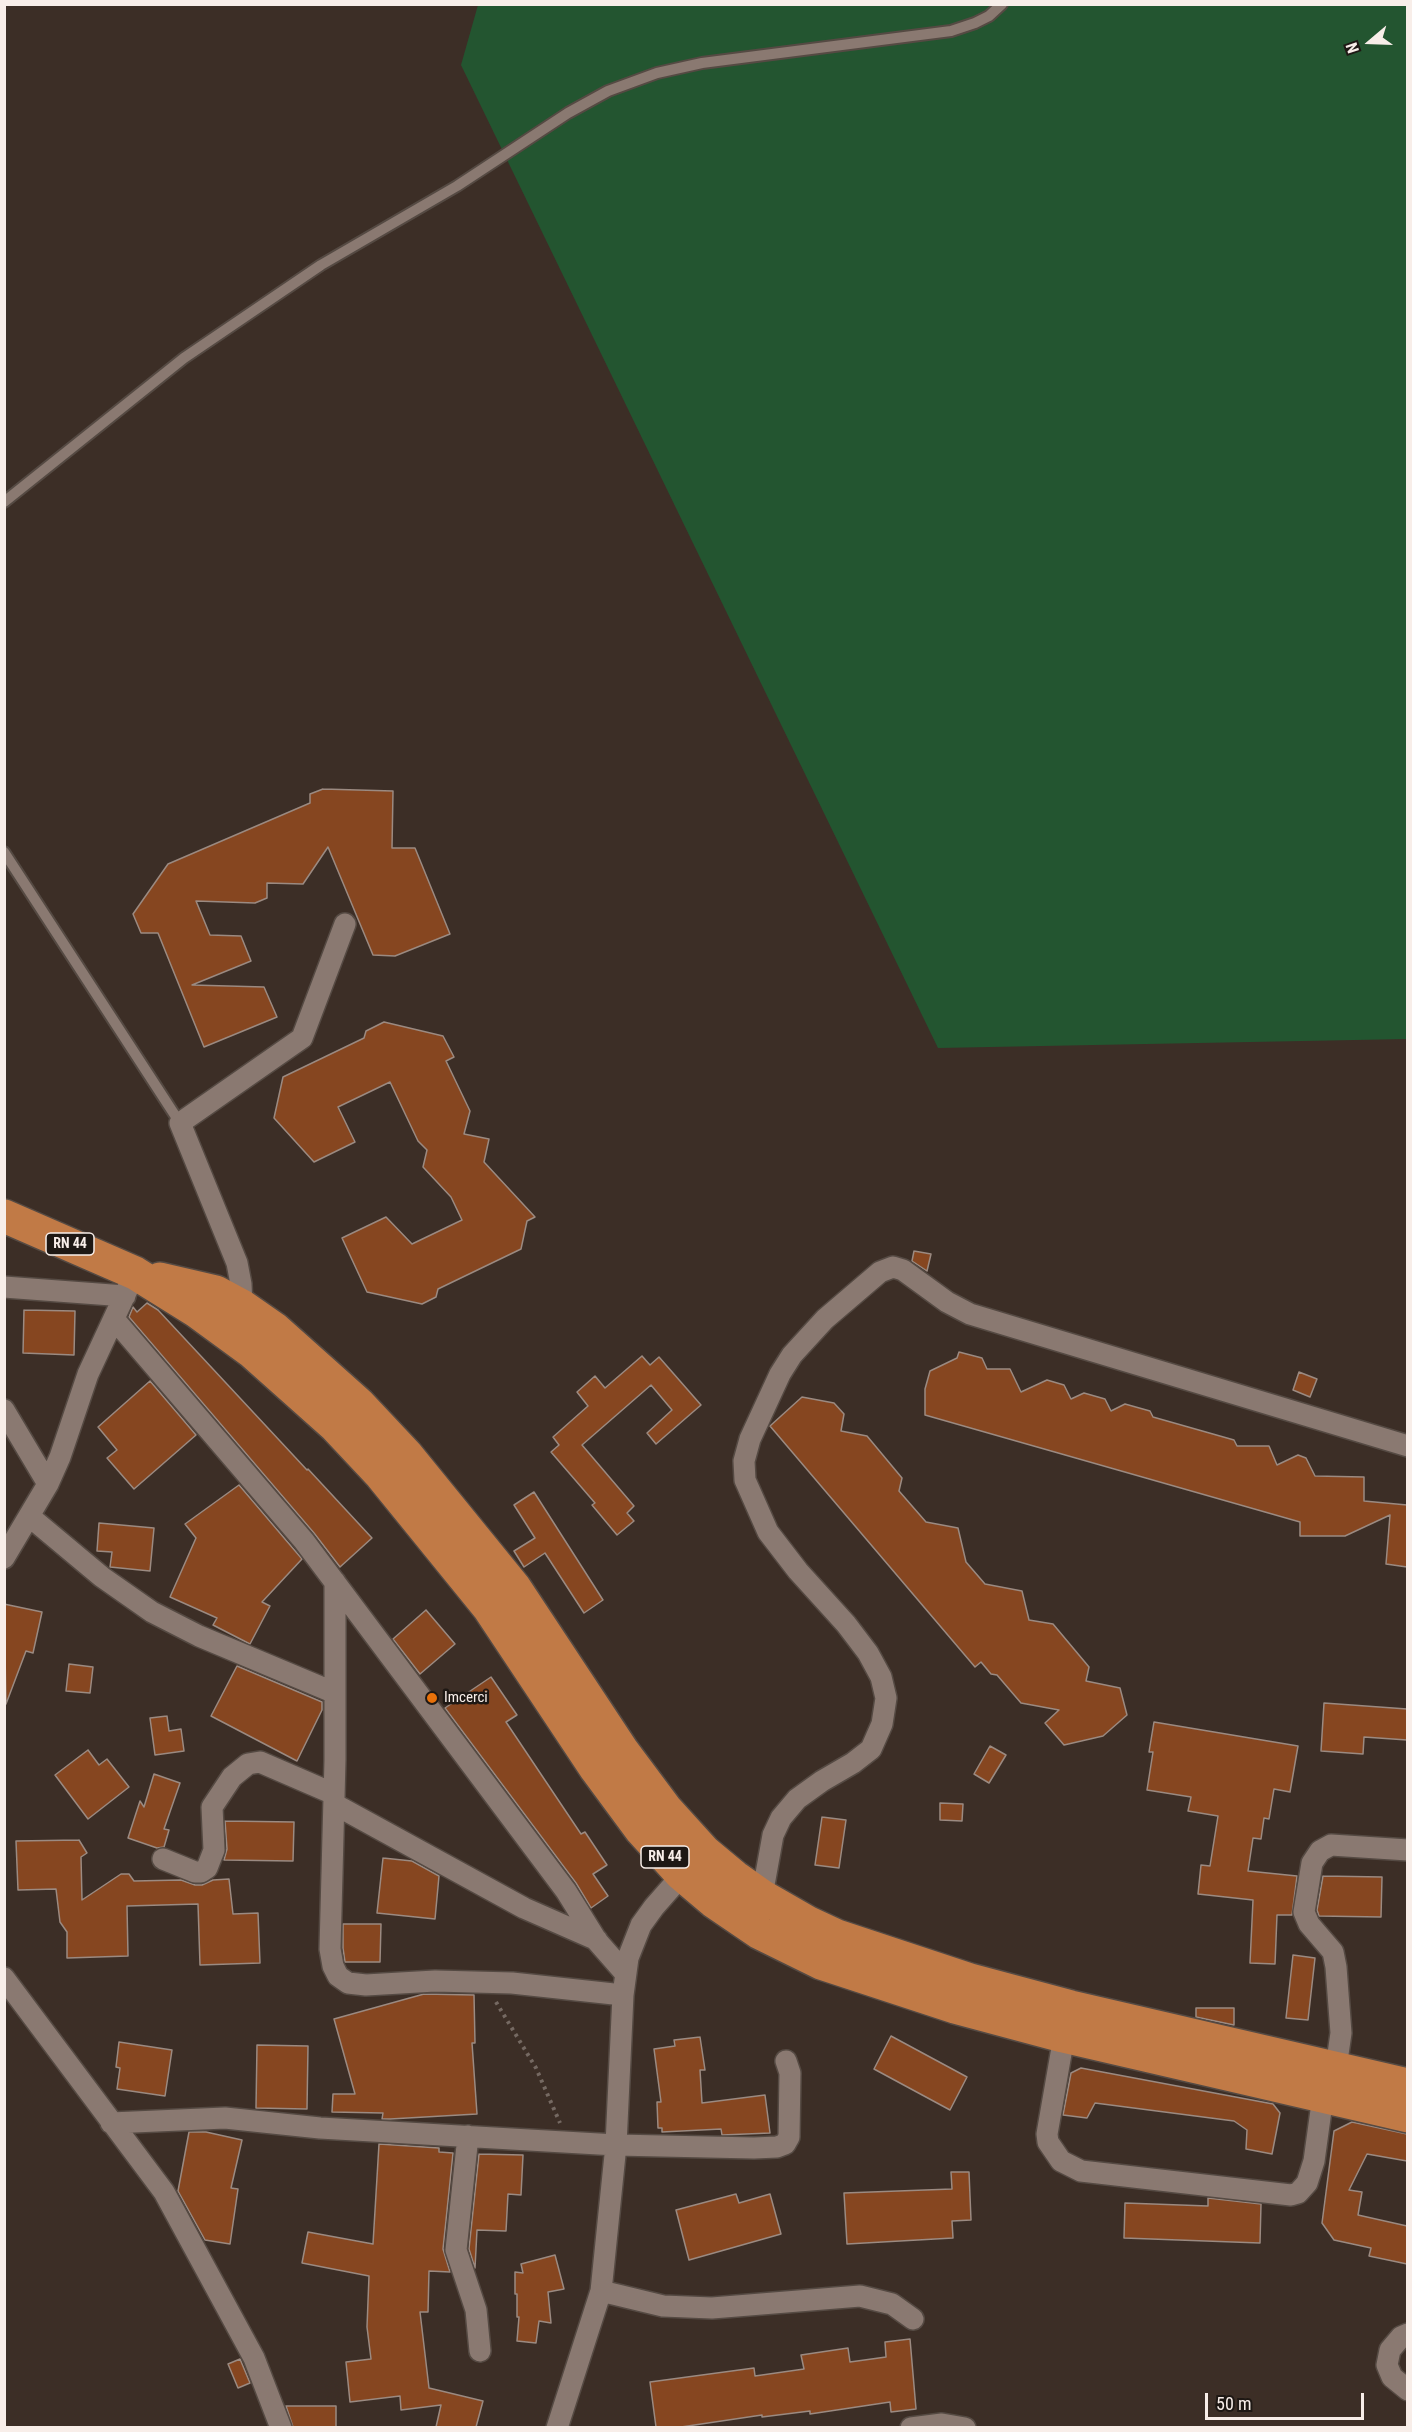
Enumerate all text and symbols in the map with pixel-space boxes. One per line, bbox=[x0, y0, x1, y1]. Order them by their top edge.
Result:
north arrow bbox=[1340, 12, 1400, 72]
text: N bbox=[1342, 40, 1363, 56]
road number: RN 44 bbox=[46, 1233, 94, 1255]
place label: Imcerci bbox=[444, 1689, 488, 1707]
marker: Imcerci bbox=[425, 1691, 439, 1705]
road number: RN 44 bbox=[641, 1846, 689, 1868]
scale bar bbox=[1208, 2381, 1367, 2419]
text: 50 m bbox=[1216, 2393, 1251, 2414]

